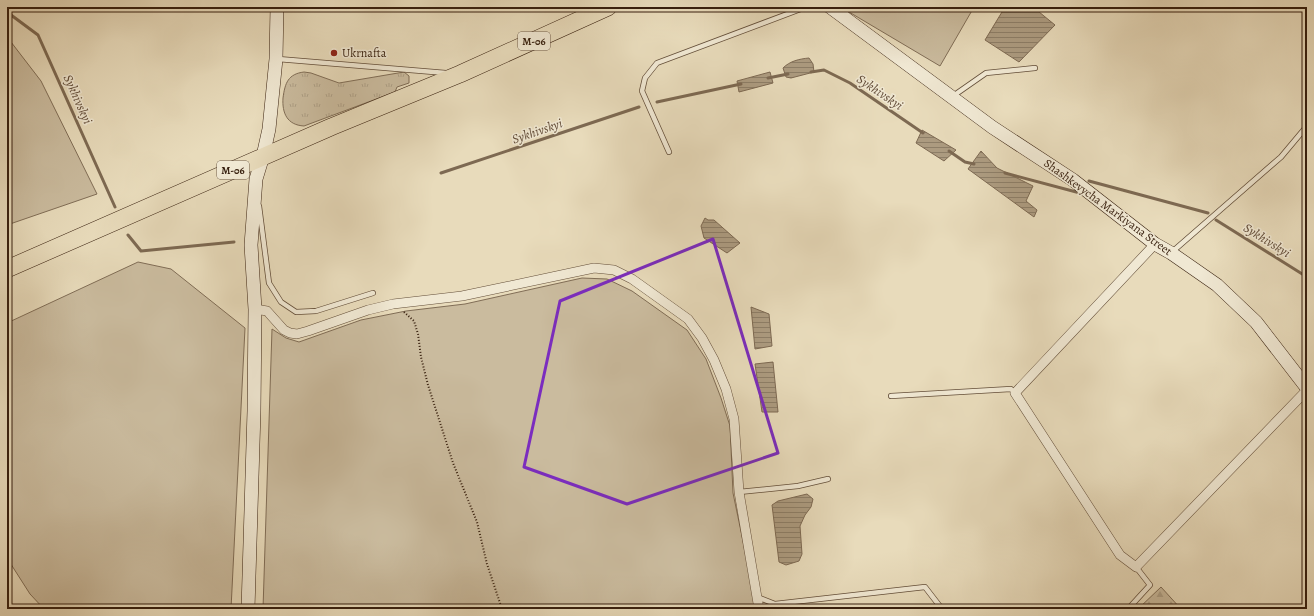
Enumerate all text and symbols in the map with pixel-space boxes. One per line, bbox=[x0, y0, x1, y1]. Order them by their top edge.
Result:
road number: М-06 bbox=[518, 32, 550, 50]
place label: Ukrnafta bbox=[342, 45, 387, 61]
marker: Ukrnafta bbox=[329, 48, 339, 58]
water label: Sykhivskyi bbox=[854, 70, 907, 114]
water label: Sykhivskyi bbox=[60, 72, 97, 127]
water label: Sykhivskyi bbox=[509, 114, 565, 148]
street label: Shashkevycha Markiyana Street bbox=[1041, 155, 1175, 259]
road number: М-06 bbox=[217, 161, 249, 179]
water label: Sykhivskyi bbox=[1240, 219, 1294, 261]

